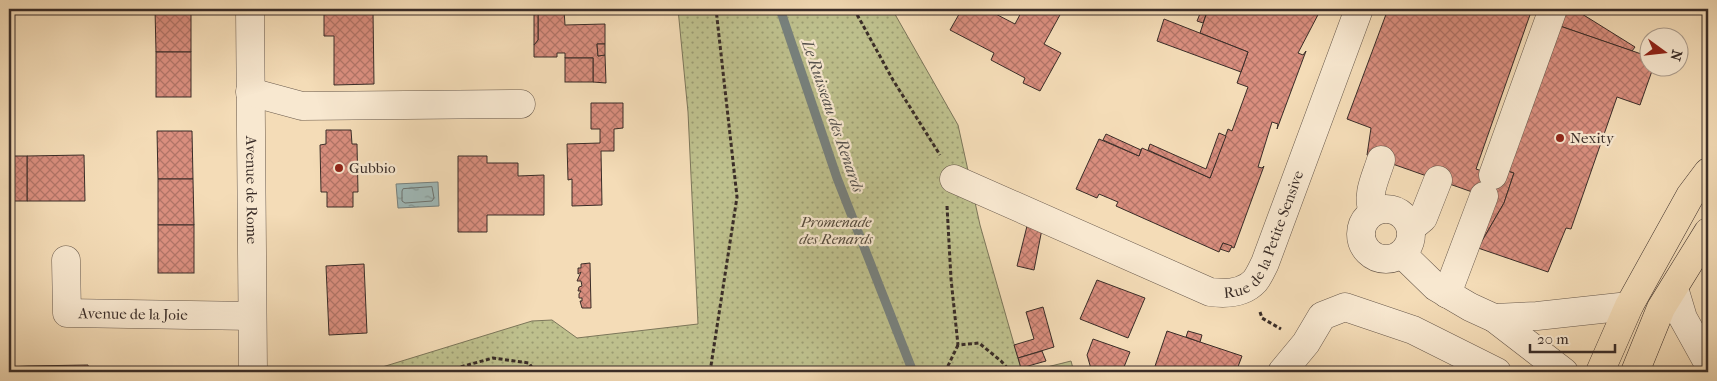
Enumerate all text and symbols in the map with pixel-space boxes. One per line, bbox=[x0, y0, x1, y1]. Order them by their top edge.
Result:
north arrow bbox=[1640, 28, 1690, 78]
water label: Le Ruisseau des Renards bbox=[798, 36, 868, 196]
text: N bbox=[1666, 48, 1686, 63]
place label: Nexity bbox=[1570, 129, 1615, 147]
marker: Nexity bbox=[1554, 132, 1566, 144]
street label: Avenue de Rome bbox=[242, 135, 261, 245]
place label: Gubbio bbox=[349, 159, 396, 177]
marker: Gubbio bbox=[333, 162, 345, 174]
street label: Rue de la Petite Sensive bbox=[1223, 167, 1308, 302]
park label: Promenade des Renards bbox=[799, 213, 873, 248]
street label: Avenue de la Joie bbox=[77, 304, 188, 324]
scale bar bbox=[1530, 321, 1614, 353]
text: 20 m bbox=[1537, 330, 1569, 348]

